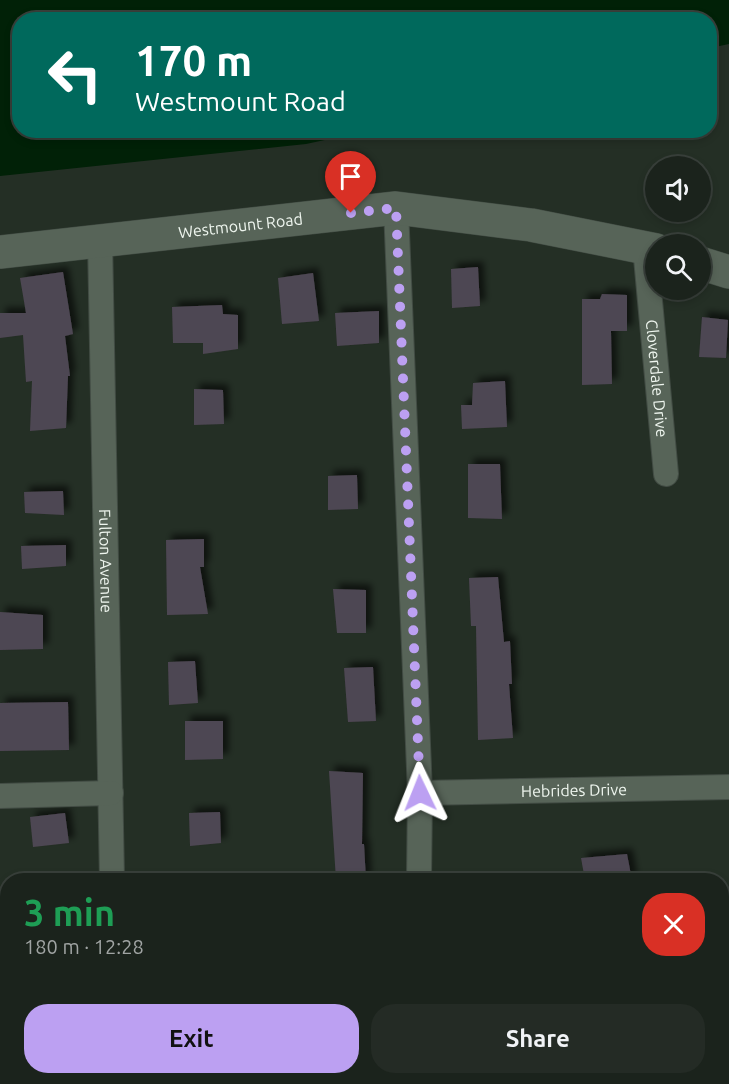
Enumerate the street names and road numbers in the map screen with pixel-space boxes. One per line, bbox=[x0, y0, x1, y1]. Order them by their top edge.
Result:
street label: Westmount Road bbox=[177, 209, 304, 241]
street label: Cloverdale Drive bbox=[643, 319, 672, 438]
street label: Fulton Avenue bbox=[96, 509, 116, 613]
street label: Hebrides Drive bbox=[521, 780, 627, 800]

